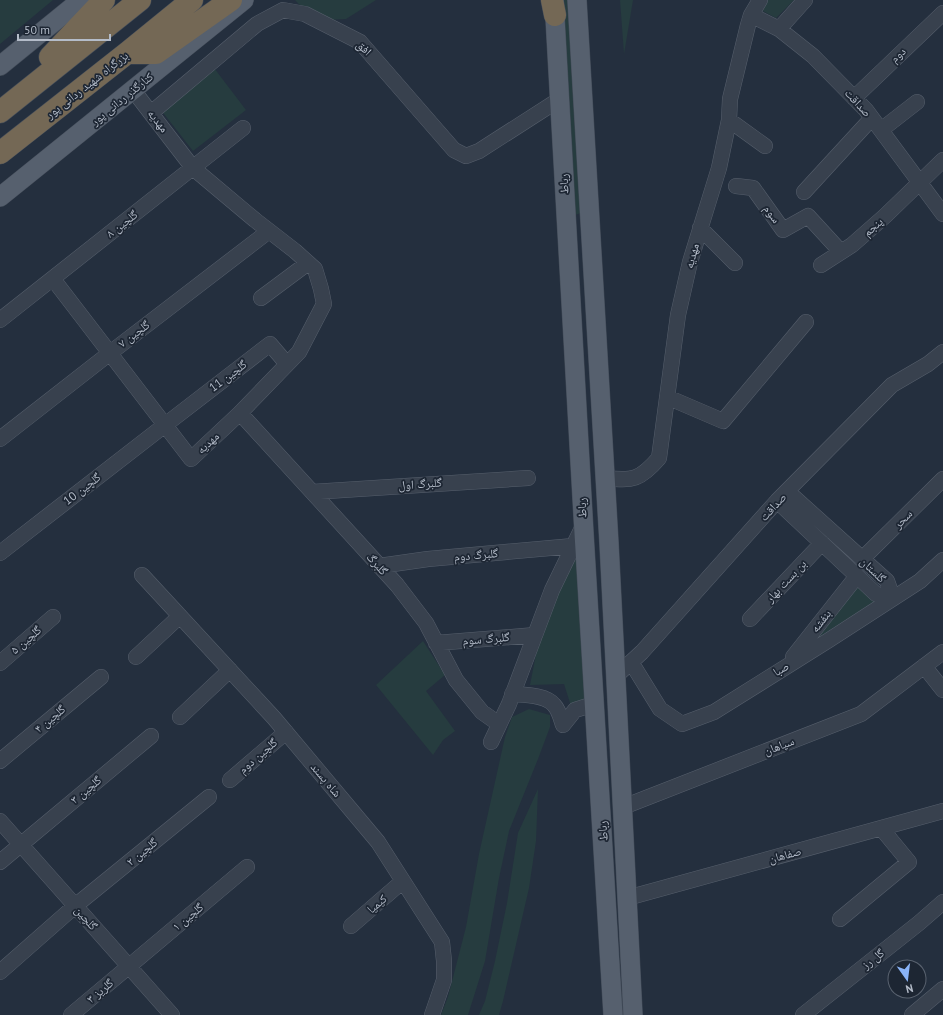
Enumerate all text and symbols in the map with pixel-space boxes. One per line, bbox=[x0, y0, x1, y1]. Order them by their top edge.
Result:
scale bar bbox=[18, 16, 110, 42]
text: 50 m bbox=[24, 22, 50, 37]
street label: افق bbox=[354, 37, 375, 59]
street label: دوم bbox=[887, 44, 909, 66]
street label: بزرگراه شهید ردانی پور bbox=[42, 48, 131, 122]
street label: کنارگذر ردانی پور bbox=[87, 69, 156, 129]
street label: صداقت bbox=[842, 85, 875, 120]
street label: مهدیه bbox=[145, 106, 172, 135]
street label: رباط bbox=[555, 173, 572, 195]
street label: سوم bbox=[760, 201, 784, 227]
street label: گلچین ۸ bbox=[103, 207, 141, 241]
street label: پنجم bbox=[859, 213, 887, 240]
street label: مهدیه bbox=[681, 242, 702, 270]
street label: گلچین ۷ bbox=[115, 317, 153, 351]
street label: گلچین 11 bbox=[206, 356, 250, 395]
street label: مهدیه bbox=[193, 429, 222, 457]
street label: گلچین 10 bbox=[60, 469, 104, 508]
street label: گلبرگ اول bbox=[398, 474, 442, 493]
street label: صداقت bbox=[756, 490, 789, 524]
street label: رباط bbox=[573, 497, 590, 519]
street label: سحر bbox=[889, 506, 915, 532]
street label: گلبرگ دوم bbox=[453, 545, 499, 565]
street label: گلبرگ bbox=[363, 549, 391, 578]
street label: گلستان bbox=[857, 554, 889, 586]
street label: بن بست بهار bbox=[761, 556, 810, 606]
street label: بنفشه bbox=[807, 606, 834, 635]
street label: گلچین ۵ bbox=[7, 622, 44, 657]
street label: گلبرگ سوم bbox=[462, 629, 510, 649]
street label: صبا bbox=[770, 658, 792, 679]
street label: گلچین ۴ bbox=[31, 701, 68, 736]
street label: سپاهان bbox=[761, 733, 796, 758]
street label: گلچین دوم bbox=[235, 735, 281, 777]
street label: شاه پسند bbox=[308, 759, 345, 800]
street label: گلچین ۳ bbox=[67, 772, 104, 807]
street label: رباط bbox=[594, 820, 611, 842]
street label: گلچین ۲ bbox=[123, 834, 160, 869]
street label: صفاهان bbox=[767, 843, 803, 866]
street label: کیمیا bbox=[364, 891, 390, 917]
street label: گلچین ۱ bbox=[169, 899, 206, 934]
street label: گلچین bbox=[72, 902, 101, 933]
street label: گل رز bbox=[858, 945, 887, 973]
north arrow bbox=[887, 959, 927, 999]
street label: گلریز ۳ bbox=[83, 975, 116, 1006]
text: N bbox=[904, 981, 915, 996]

